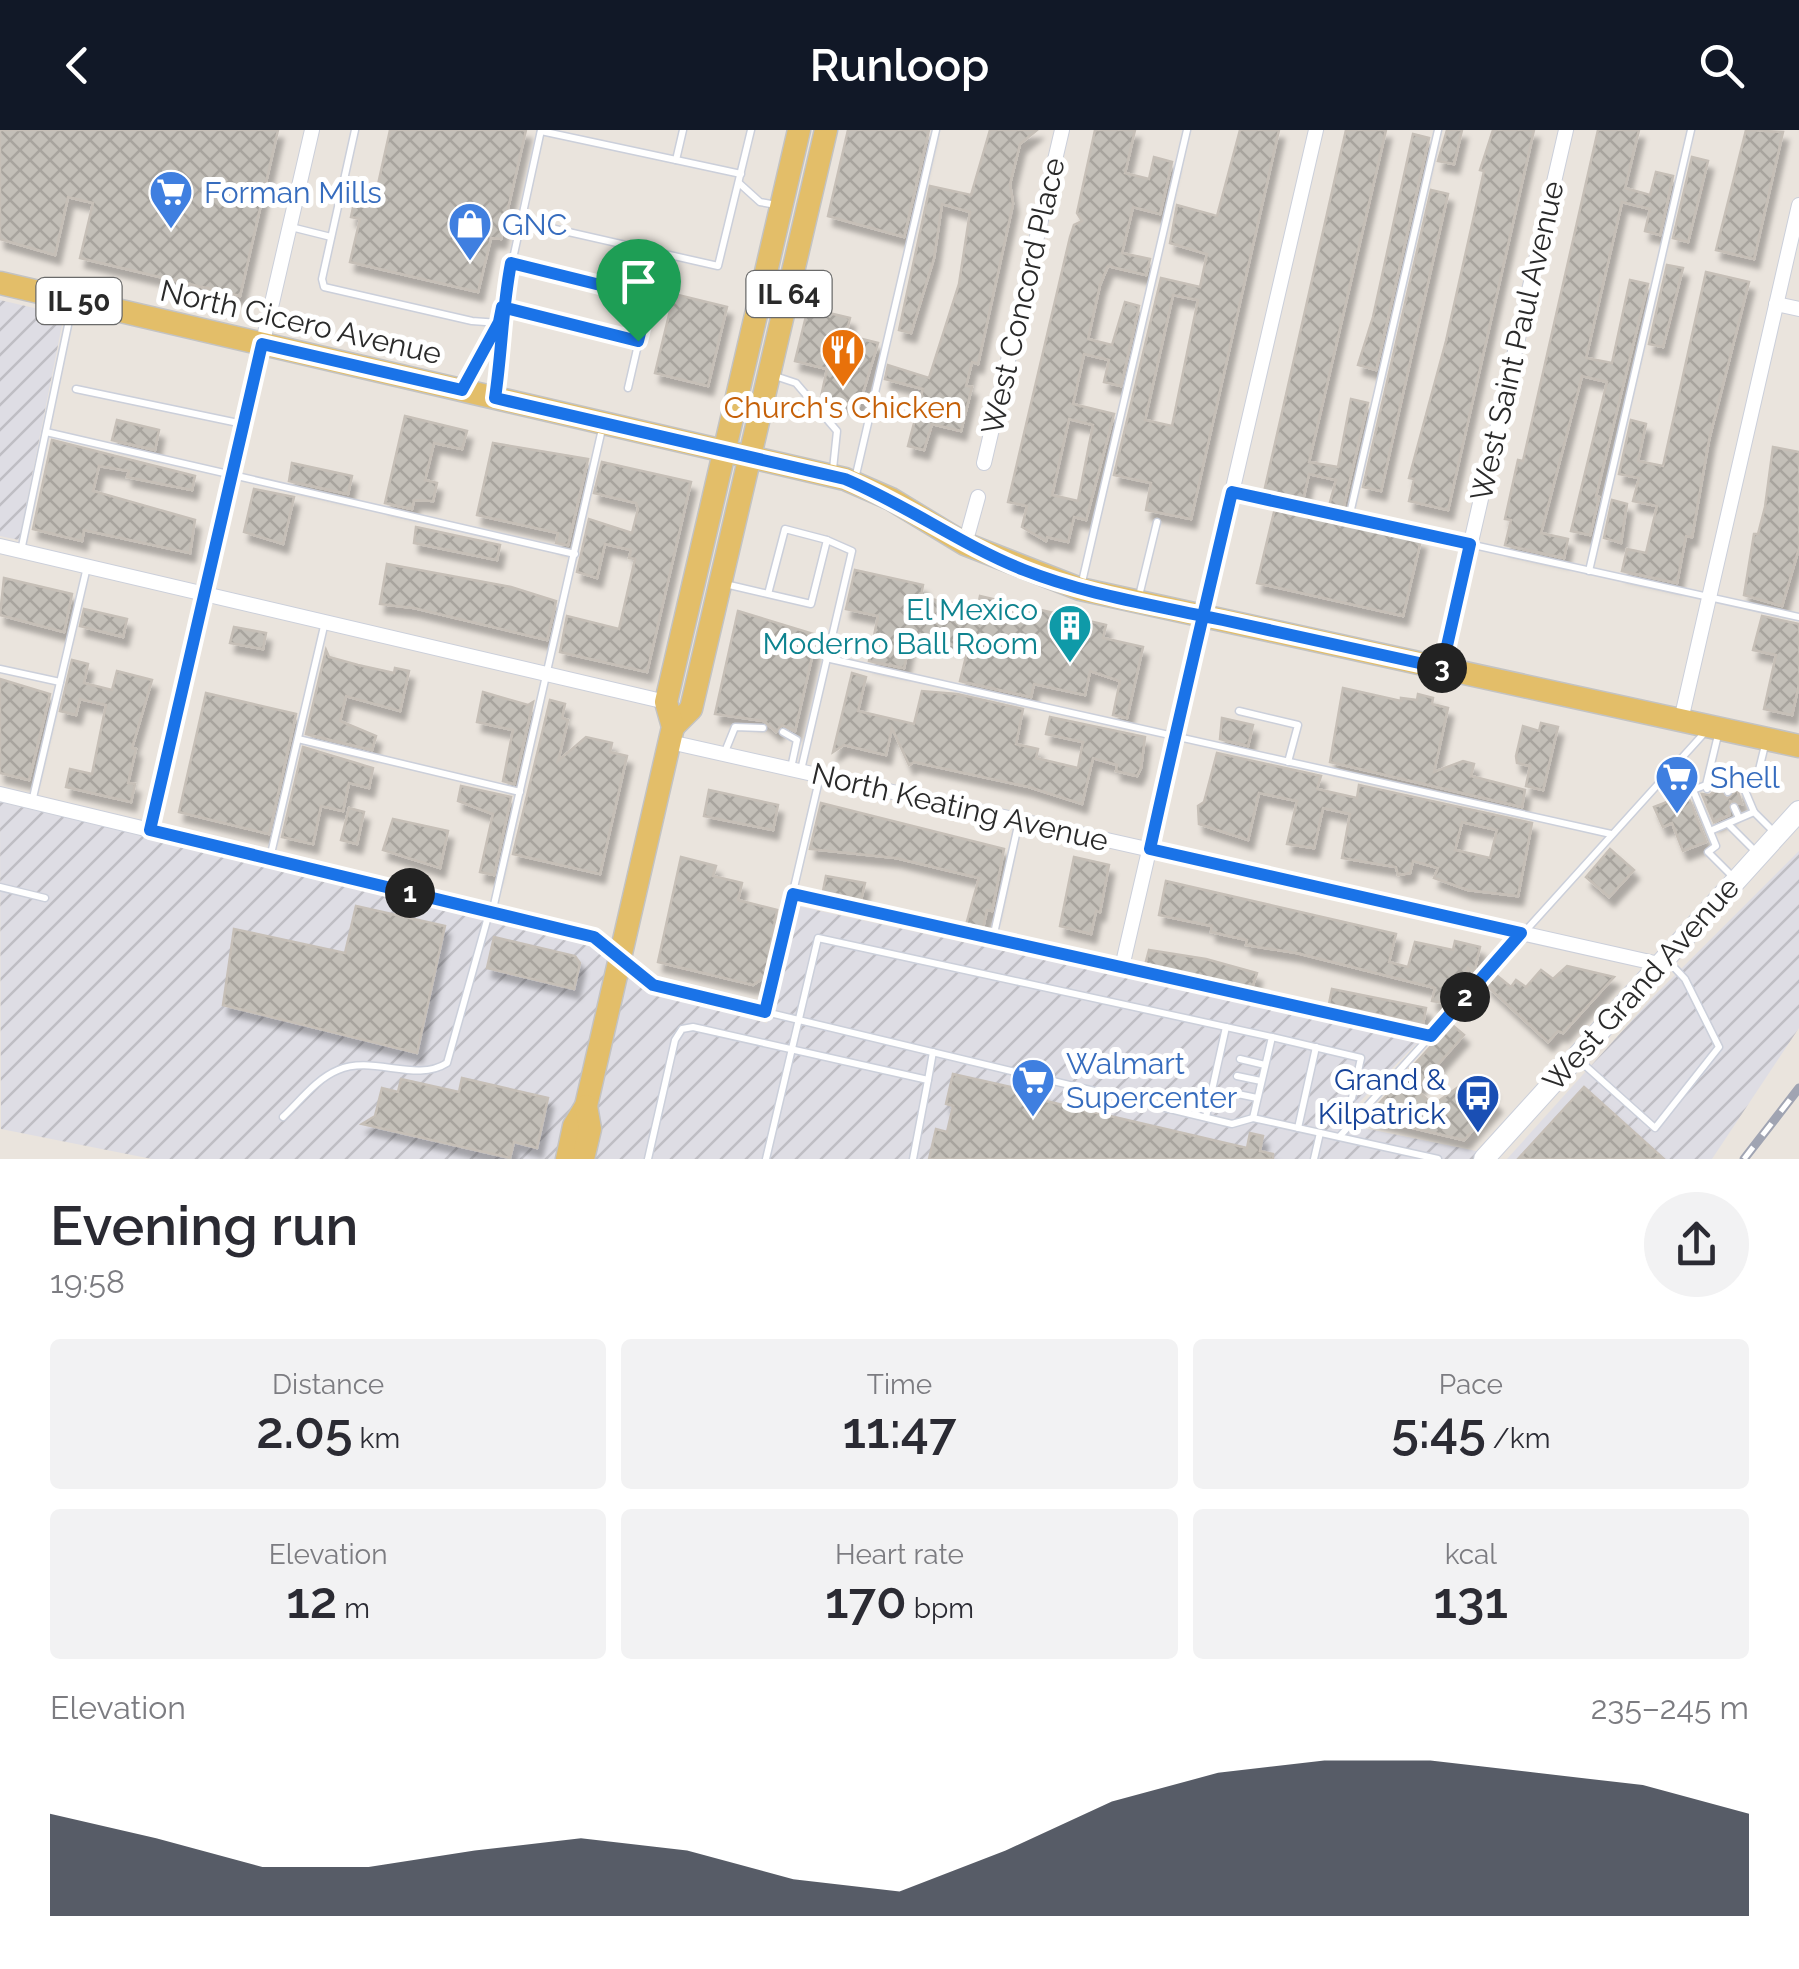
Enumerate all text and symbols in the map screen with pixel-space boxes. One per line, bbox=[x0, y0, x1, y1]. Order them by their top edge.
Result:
icon: back bbox=[50, 38, 105, 93]
icon: search bbox=[1694, 38, 1749, 93]
text: Runloop bbox=[810, 39, 989, 92]
street label: West Concord Place bbox=[974, 154, 1072, 438]
supermarket icon: Forman Mills bbox=[148, 169, 194, 230]
place label: Forman Mills bbox=[204, 175, 382, 210]
street label: West Saint Paul Avenue bbox=[1463, 178, 1571, 504]
shop icon: GNC bbox=[447, 201, 493, 262]
place label: GNC bbox=[502, 207, 567, 242]
pin bbox=[596, 239, 681, 342]
icon: arrive bbox=[611, 254, 666, 309]
road number: IL 64 bbox=[746, 271, 832, 317]
street label: North Cicero Avenue bbox=[157, 273, 445, 371]
road number: IL 50 bbox=[36, 278, 122, 324]
restaurant icon: Church's Chicken bbox=[820, 327, 866, 388]
place label: Church's Chicken bbox=[724, 390, 962, 425]
place label: El Mexico Moderno Ball Room bbox=[763, 592, 1038, 661]
building icon: El Mexico Moderno Ball Room bbox=[1047, 603, 1093, 664]
pin: 3 bbox=[1417, 643, 1467, 693]
text: 3 bbox=[1434, 651, 1450, 684]
supermarket icon: Shell bbox=[1654, 754, 1700, 815]
street label: North Keating Avenue bbox=[808, 756, 1112, 858]
place label: Shell bbox=[1710, 760, 1780, 795]
pin: 1 bbox=[385, 868, 435, 918]
street label: West Grand Avenue bbox=[1536, 870, 1746, 1098]
text: 1 bbox=[403, 876, 417, 909]
pin: 2 bbox=[1440, 972, 1490, 1022]
text: 2 bbox=[1457, 980, 1473, 1013]
place label: Walmart Supercenter bbox=[1066, 1046, 1238, 1115]
supermarket icon: Walmart Supercenter bbox=[1010, 1057, 1056, 1118]
place label: Grand & Kilpatrick bbox=[1318, 1062, 1446, 1131]
bus stop icon: Grand & Kilpatrick bbox=[1455, 1073, 1501, 1134]
button: share bbox=[1644, 1192, 1749, 1297]
text: Evening run bbox=[50, 1193, 358, 1258]
text: 19:58 bbox=[50, 1263, 125, 1300]
text: Distance bbox=[272, 1368, 384, 1401]
text: Time bbox=[867, 1368, 932, 1401]
text: Pace bbox=[1439, 1368, 1503, 1401]
text: 2.05 bbox=[256, 1401, 352, 1460]
text: 11:47 bbox=[843, 1401, 956, 1460]
text: 5:45 bbox=[1391, 1401, 1486, 1460]
text: km bbox=[352, 1422, 400, 1455]
text: /km bbox=[1486, 1422, 1550, 1455]
text: Elevation bbox=[269, 1538, 388, 1571]
text: Heart rate bbox=[835, 1538, 964, 1571]
text: kcal bbox=[1445, 1538, 1497, 1571]
text: 12 bbox=[286, 1571, 337, 1630]
text: 170 bbox=[825, 1571, 907, 1630]
text: 131 bbox=[1434, 1571, 1508, 1630]
text: m bbox=[337, 1592, 370, 1625]
text: bpm bbox=[907, 1592, 974, 1625]
text: Elevation bbox=[50, 1689, 186, 1726]
text: 235–245 m bbox=[1591, 1689, 1749, 1726]

